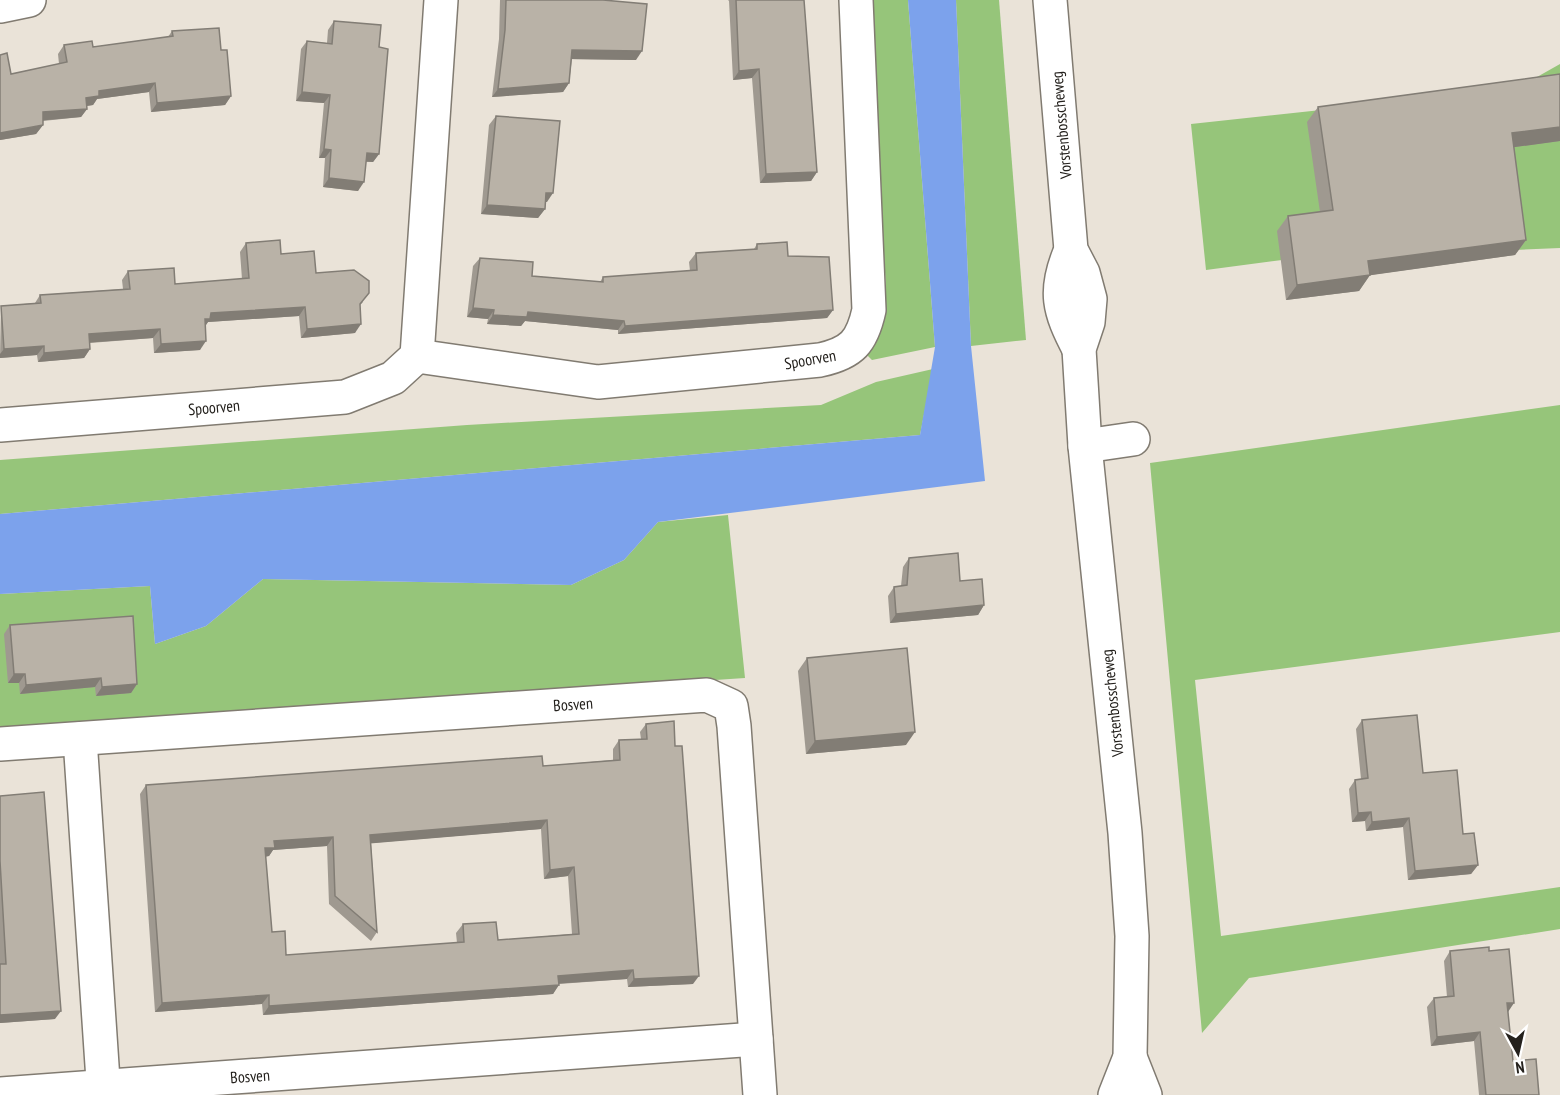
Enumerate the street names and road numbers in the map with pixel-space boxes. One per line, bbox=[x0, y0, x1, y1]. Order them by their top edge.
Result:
street label: Vorstenbosscheweg bbox=[1046, 70, 1076, 181]
street label: Spoorven bbox=[783, 345, 837, 373]
street label: Spoorven bbox=[187, 395, 241, 419]
street label: Vorstenbosscheweg bbox=[1096, 648, 1128, 759]
street label: Bosven bbox=[552, 693, 594, 715]
street label: Bosven bbox=[229, 1065, 271, 1087]

